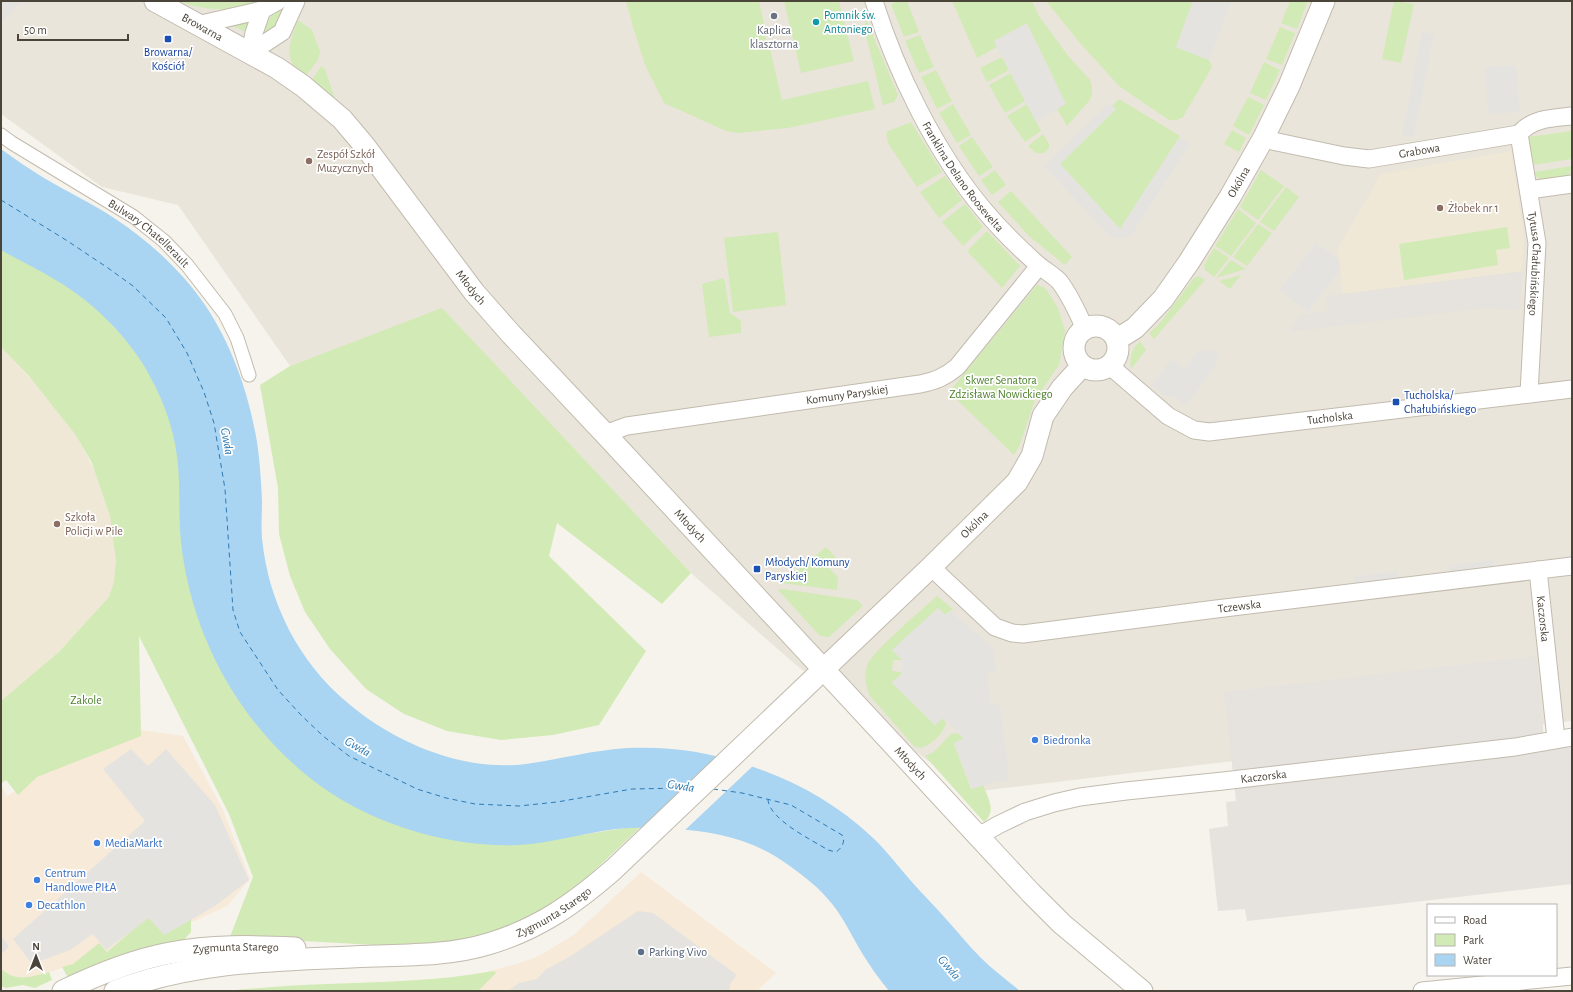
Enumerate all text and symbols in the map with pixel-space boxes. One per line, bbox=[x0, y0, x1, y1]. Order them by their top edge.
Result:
place label: Pomnik św. Antoniego bbox=[824, 9, 876, 35]
street label: Browarna bbox=[180, 11, 225, 43]
marker: Kaplica klasztorna bbox=[769, 11, 779, 21]
scale bar bbox=[18, 16, 128, 42]
marker: Pomnik św. Antoniego bbox=[811, 17, 821, 27]
text: 50 m bbox=[24, 24, 47, 36]
place label: Kaplica klasztorna bbox=[750, 24, 799, 50]
marker: Browarna/ Kościół bbox=[163, 34, 173, 44]
place label: Browarna/ Kościół bbox=[144, 46, 193, 72]
street label: Franklina Delano Roosevelta bbox=[920, 120, 1006, 234]
street label: Grabowa bbox=[1398, 141, 1441, 160]
place label: Zespół Szkół Muzycznych bbox=[317, 148, 376, 175]
marker: Zespół Szkół Muzycznych bbox=[304, 156, 314, 166]
street label: Okólna bbox=[1225, 164, 1252, 199]
street label: Bulwary Chatellerault bbox=[106, 197, 192, 270]
place label: Żłobek nr 1 bbox=[1448, 201, 1499, 214]
marker: Żłobek nr 1 bbox=[1435, 203, 1445, 213]
street label: Tytusa Chałubińskiego bbox=[1526, 211, 1543, 316]
street label: Młodych bbox=[454, 268, 488, 307]
park label: Skwer Senatora Zdzisława Nowickiego bbox=[949, 374, 1053, 400]
street label: Komuny Paryskiej bbox=[805, 383, 889, 406]
place label: Tucholska/ Chałubińskiego bbox=[1404, 389, 1477, 415]
marker: Tucholska/ Chałubińskiego bbox=[1391, 397, 1401, 407]
street label: Tucholska bbox=[1306, 409, 1354, 426]
water label: Gwda bbox=[218, 427, 235, 456]
street label: Młodych bbox=[672, 507, 708, 545]
street label: Okólna bbox=[958, 508, 991, 540]
place label: Szkoła Policji w Pile bbox=[65, 511, 123, 538]
marker: Szkoła Policji w Pile bbox=[52, 519, 62, 529]
place label: Młodych/ Komuny Paryskiej bbox=[765, 556, 850, 583]
marker: Młodych/ Komuny Paryskiej bbox=[752, 564, 762, 574]
street label: Kaczorska bbox=[1535, 595, 1552, 643]
street label: Tczewska bbox=[1217, 598, 1262, 615]
park label: Zakole bbox=[70, 694, 102, 706]
place label: Biedronka bbox=[1043, 734, 1091, 746]
water label: Gwda bbox=[342, 735, 373, 760]
marker: Biedronka bbox=[1030, 735, 1040, 745]
street label: Młodych bbox=[892, 744, 929, 782]
street label: Kaczorska bbox=[1240, 768, 1288, 785]
water label: Gwda bbox=[666, 778, 696, 795]
place label: MediaMarkt bbox=[105, 837, 163, 849]
marker: MediaMarkt bbox=[92, 838, 102, 848]
place label: Centrum Handlowe PIŁA bbox=[45, 867, 117, 893]
marker: Centrum Handlowe PIŁA bbox=[32, 875, 42, 885]
street label: Zygmunta Starego bbox=[514, 884, 594, 939]
place label: Decathlon bbox=[37, 899, 85, 911]
marker: Decathlon bbox=[24, 900, 34, 910]
legend bbox=[1427, 904, 1557, 976]
text: Road bbox=[1463, 914, 1487, 926]
text: Park bbox=[1463, 934, 1484, 946]
north arrow bbox=[16, 936, 56, 976]
text: N bbox=[32, 941, 40, 952]
street label: Zygmunta Starego bbox=[192, 941, 279, 956]
place label: Parking Vivo bbox=[649, 946, 707, 958]
marker: Parking Vivo bbox=[636, 947, 646, 957]
water label: Gwda bbox=[935, 953, 963, 983]
text: Water bbox=[1463, 954, 1492, 966]

